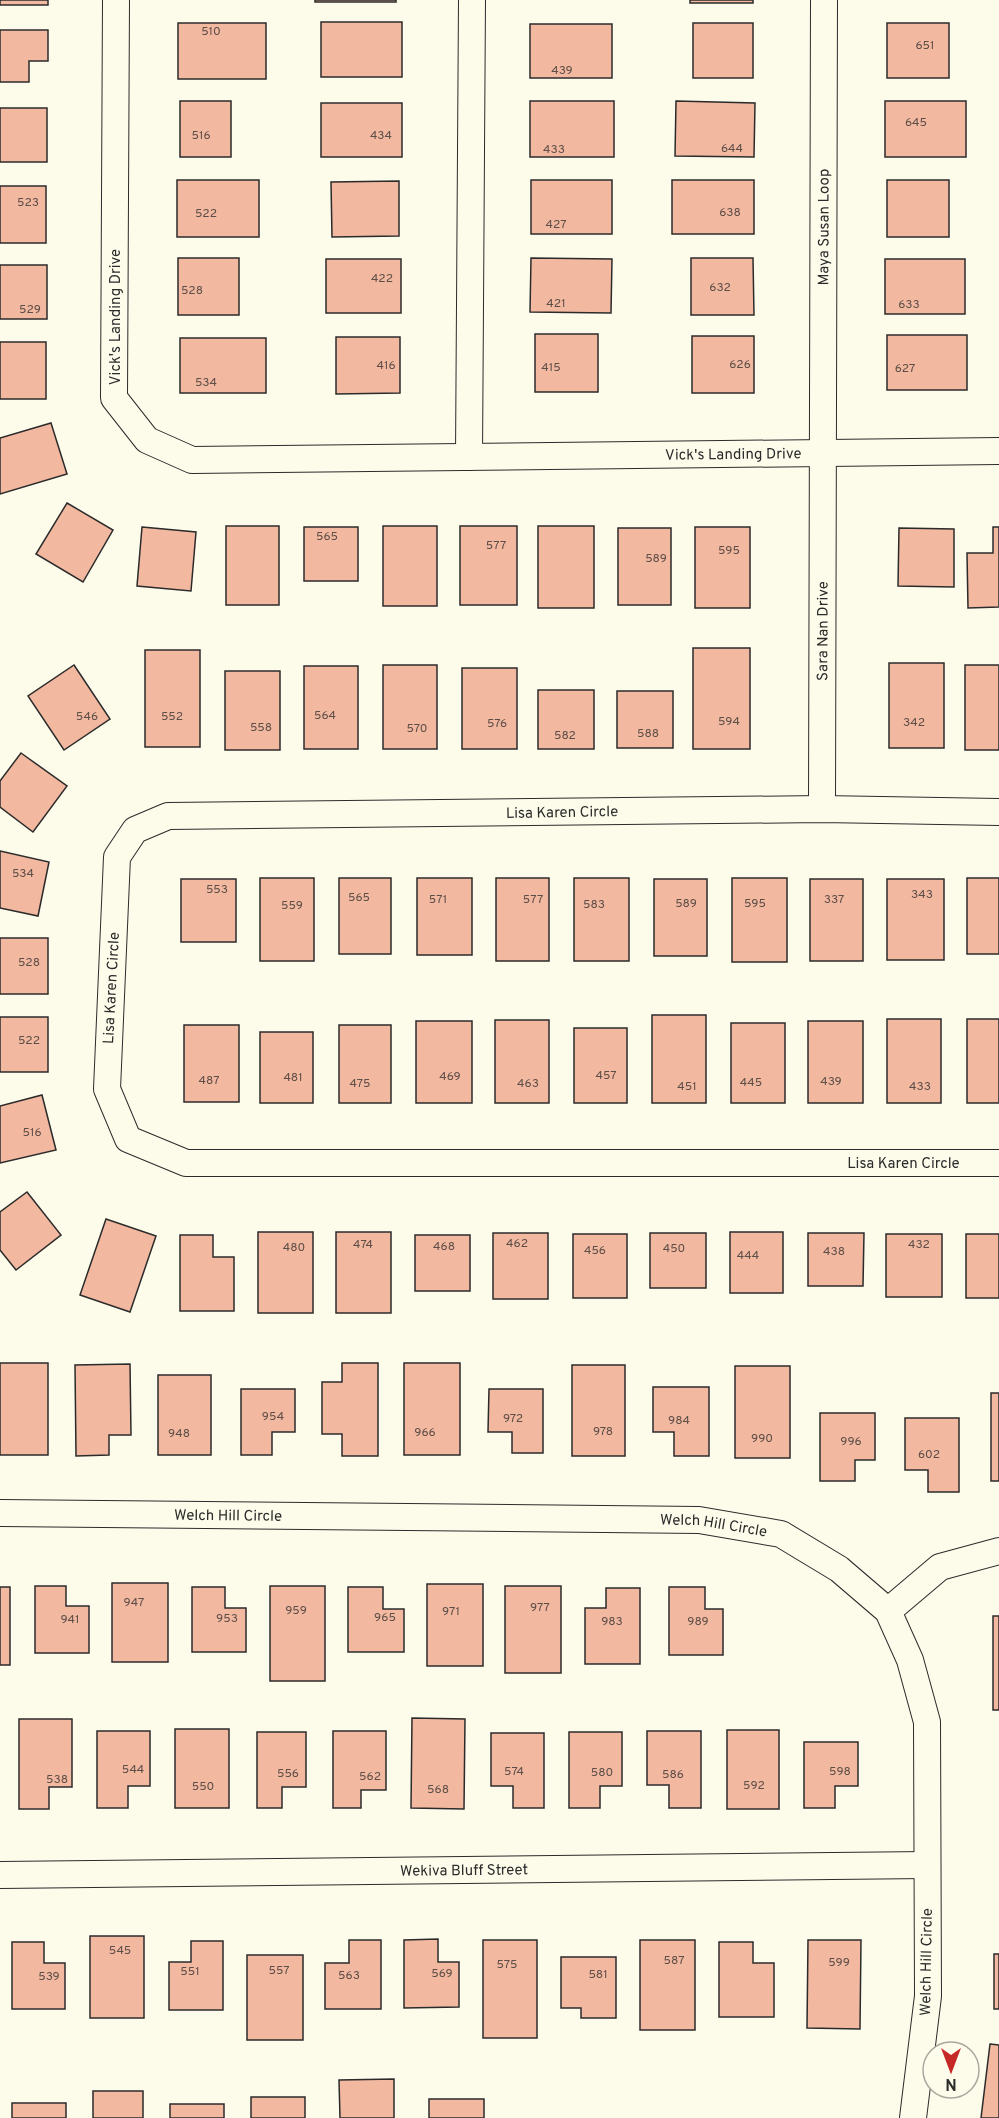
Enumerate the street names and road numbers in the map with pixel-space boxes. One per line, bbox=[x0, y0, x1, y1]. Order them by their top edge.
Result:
street label: Maya Susan Loop bbox=[815, 169, 835, 285]
street label: Vick's Landing Drive bbox=[107, 249, 126, 385]
street label: Vick's Landing Drive bbox=[665, 445, 802, 466]
street label: Sara Nan Drive bbox=[814, 581, 834, 681]
street label: Lisa Karen Circle bbox=[506, 803, 618, 824]
street label: Lisa Karen Circle bbox=[100, 931, 125, 1045]
street label: Lisa Karen Circle bbox=[847, 1155, 960, 1174]
street label: Welch Hill Circle bbox=[174, 1507, 282, 1527]
street label: Welch Hill Circle bbox=[660, 1512, 768, 1542]
street label: Wekiva Bluff Street bbox=[400, 1861, 528, 1882]
street label: Welch Hill Circle bbox=[917, 1908, 938, 2016]

